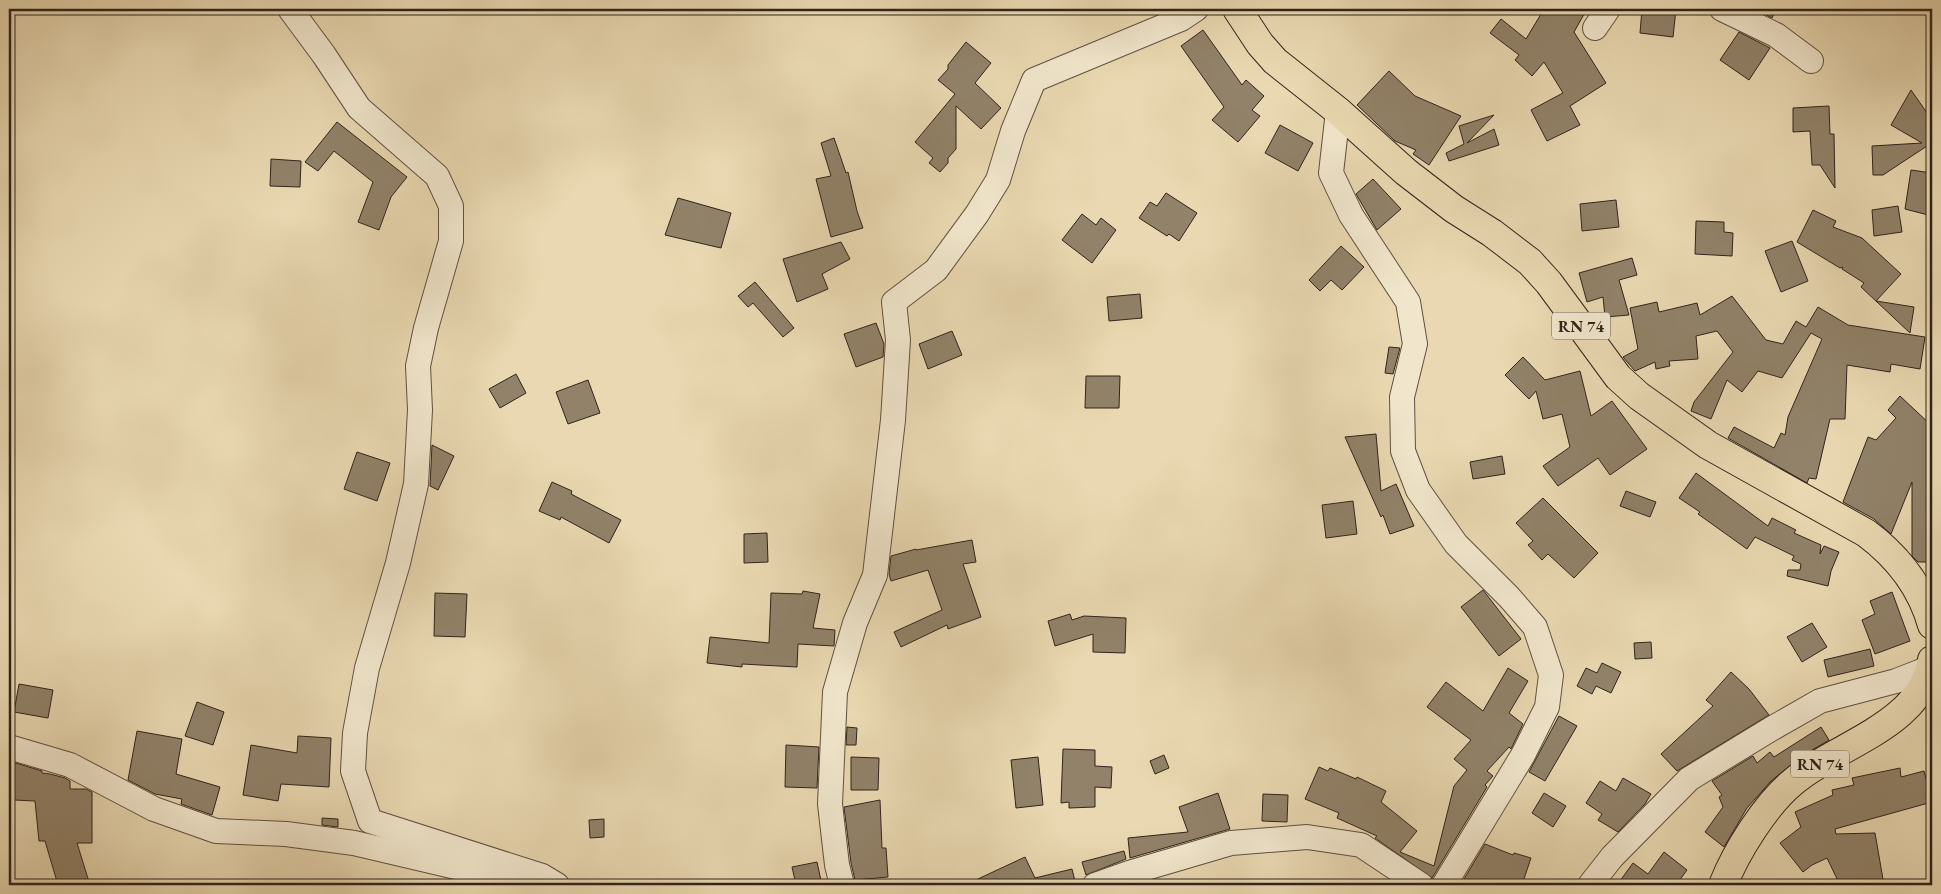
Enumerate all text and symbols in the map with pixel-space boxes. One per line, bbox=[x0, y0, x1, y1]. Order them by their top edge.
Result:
road number: RN 74 bbox=[1552, 312, 1610, 340]
road number: RN 74 bbox=[1791, 751, 1849, 778]

